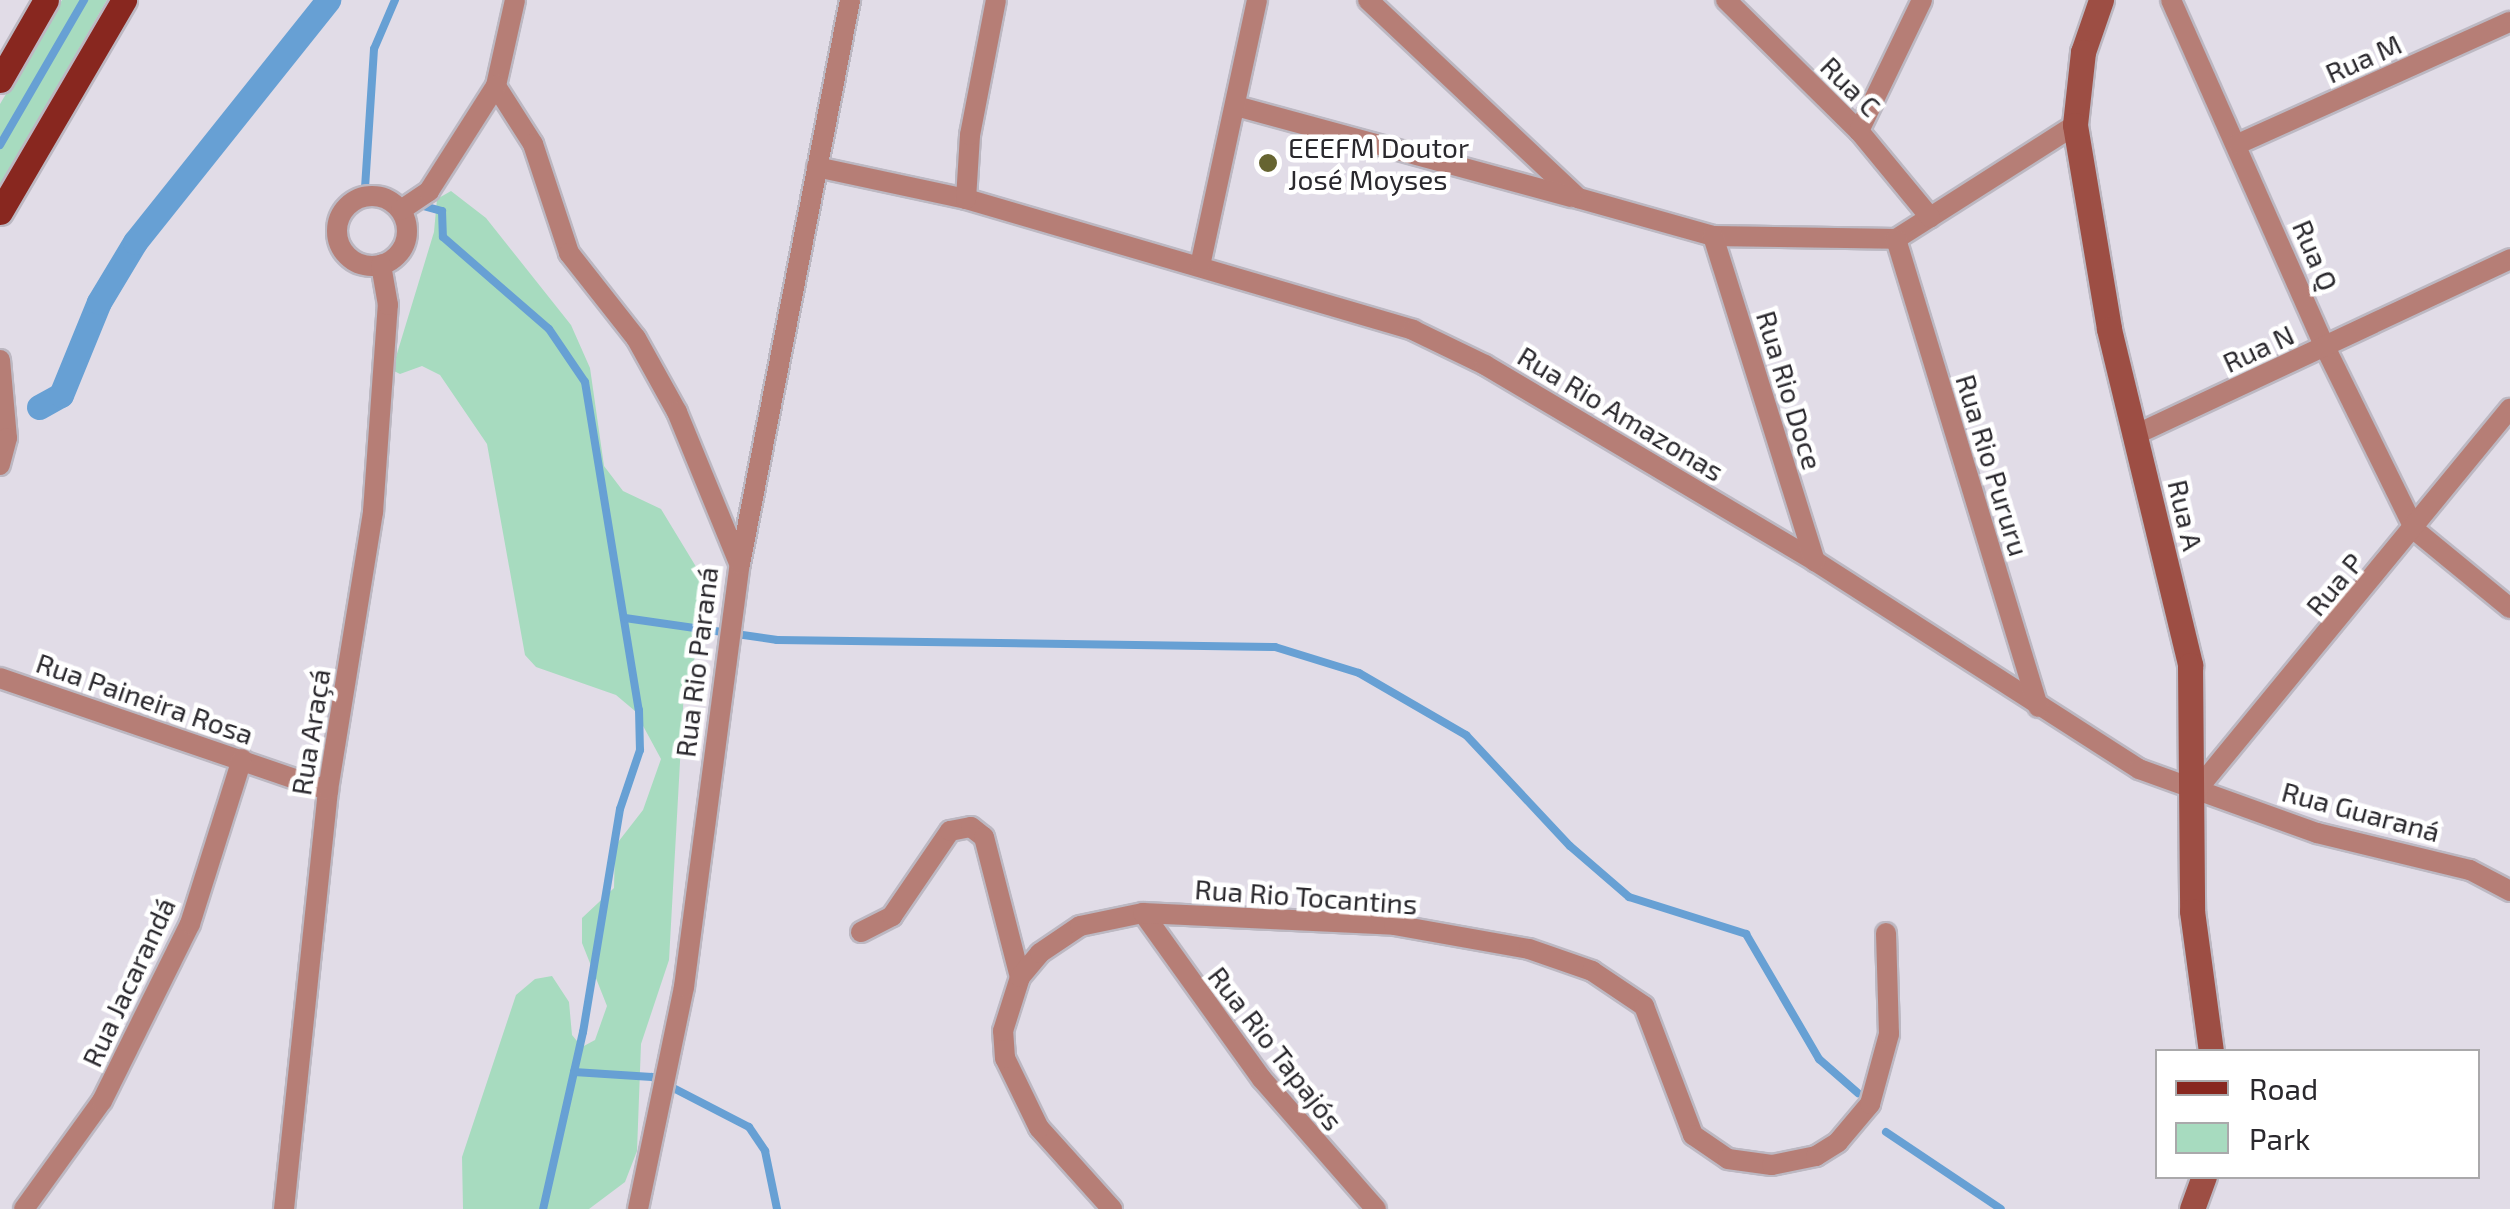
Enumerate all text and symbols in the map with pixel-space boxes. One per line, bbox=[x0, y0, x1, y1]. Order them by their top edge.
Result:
street label: Rua M bbox=[2320, 26, 2406, 90]
street label: Rua C bbox=[1814, 49, 1888, 123]
place label: EEEFM Doutor José Moyses bbox=[1288, 130, 1469, 196]
marker: EEEFM Doutor José Moyses bbox=[1257, 152, 1279, 174]
street label: Rua Q bbox=[2286, 215, 2346, 295]
street label: Rua Rio Doce bbox=[1750, 307, 1830, 473]
street label: Rua N bbox=[2217, 317, 2299, 379]
street label: Rua Rio Amazonas bbox=[1512, 338, 1730, 488]
street label: Rua Rio Pururu bbox=[1949, 370, 2037, 560]
street label: Rua A bbox=[2161, 476, 2211, 554]
street label: Rua P bbox=[2298, 546, 2370, 622]
street label: Rua Rio Paraná bbox=[668, 565, 724, 759]
street label: Rua Paineira Rosa bbox=[32, 645, 258, 751]
street label: Rua Araçá bbox=[283, 666, 337, 798]
street label: Rua Guaraná bbox=[2278, 774, 2444, 848]
street label: Rua Rio Tocantins bbox=[1193, 871, 1419, 921]
street label: Rua Jacarandá bbox=[74, 892, 182, 1072]
street label: Rua Rio Tapajós bbox=[1201, 959, 1351, 1137]
legend bbox=[2155, 1049, 2480, 1179]
text: Road bbox=[2249, 1070, 2318, 1106]
text: Park bbox=[2249, 1120, 2310, 1156]

